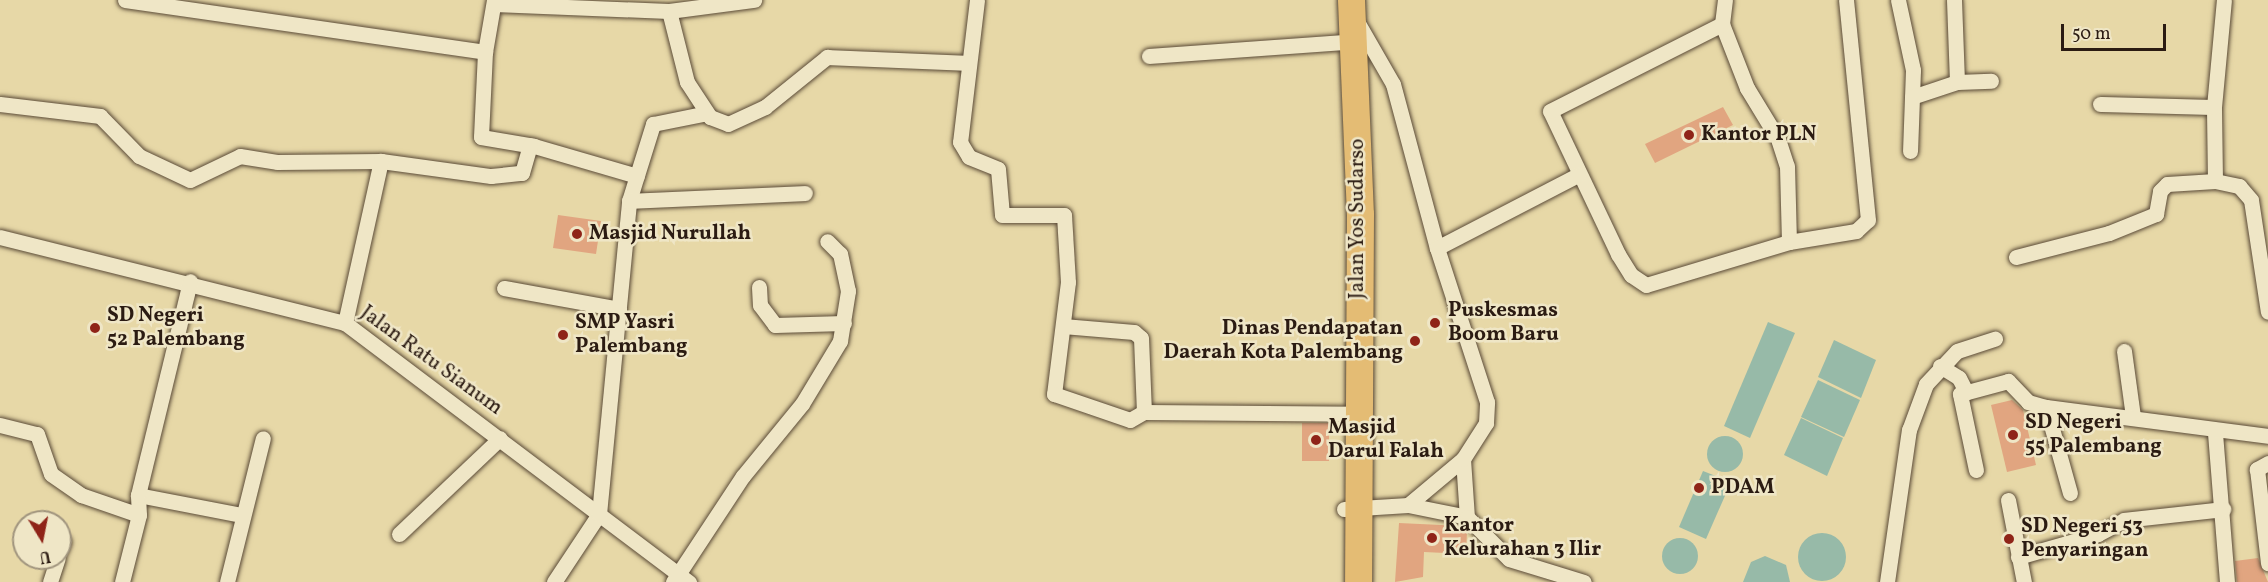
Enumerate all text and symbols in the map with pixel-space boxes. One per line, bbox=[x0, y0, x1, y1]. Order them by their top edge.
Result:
scale bar bbox=[2064, 12, 2169, 50]
text: 50 m bbox=[2072, 22, 2111, 47]
place label: Kantor PLN bbox=[1701, 122, 1817, 148]
marker: Kantor PLN bbox=[1682, 128, 1696, 142]
street label: Jalan Yos Sudarso bbox=[1345, 138, 1371, 300]
place label: Masjid Nurullah bbox=[589, 221, 751, 247]
marker: Masjid Nurullah bbox=[570, 227, 584, 241]
place label: Puskesmas Boom Baru bbox=[1448, 298, 1559, 348]
street label: Jalan Ratu Sianum bbox=[355, 301, 507, 421]
place label: SD Negeri 52 Palembang bbox=[107, 303, 245, 353]
place label: SMP Yasri Palembang bbox=[575, 310, 687, 360]
marker: Puskesmas Boom Baru bbox=[1426, 314, 1444, 332]
place label: Dinas Pendapatan Daerah Kota Palembang bbox=[1163, 316, 1403, 366]
marker: SD Negeri 52 Palembang bbox=[88, 321, 102, 335]
marker: SMP Yasri Palembang bbox=[556, 328, 570, 342]
marker: Dinas Pendapatan Daerah Kota Palembang bbox=[1408, 334, 1422, 348]
place label: SD Negeri 55 Palembang bbox=[2025, 410, 2162, 460]
place label: Masjid Darul Falah bbox=[1328, 415, 1444, 465]
marker: SD Negeri 55 Palembang bbox=[2006, 428, 2020, 442]
marker: Masjid Darul Falah bbox=[1309, 433, 1323, 447]
place label: PDAM bbox=[1711, 475, 1774, 501]
marker: PDAM bbox=[1692, 481, 1706, 495]
north arrow bbox=[12, 510, 72, 570]
place label: Kantor Kelurahan 3 Ilir bbox=[1444, 513, 1601, 563]
place label: SD Negeri 53 Penyaringan bbox=[2021, 514, 2149, 564]
marker: Kantor Kelurahan 3 Ilir bbox=[1425, 531, 1439, 545]
marker: SD Negeri 53 Penyaringan bbox=[2002, 532, 2016, 546]
text: U bbox=[37, 544, 52, 568]

